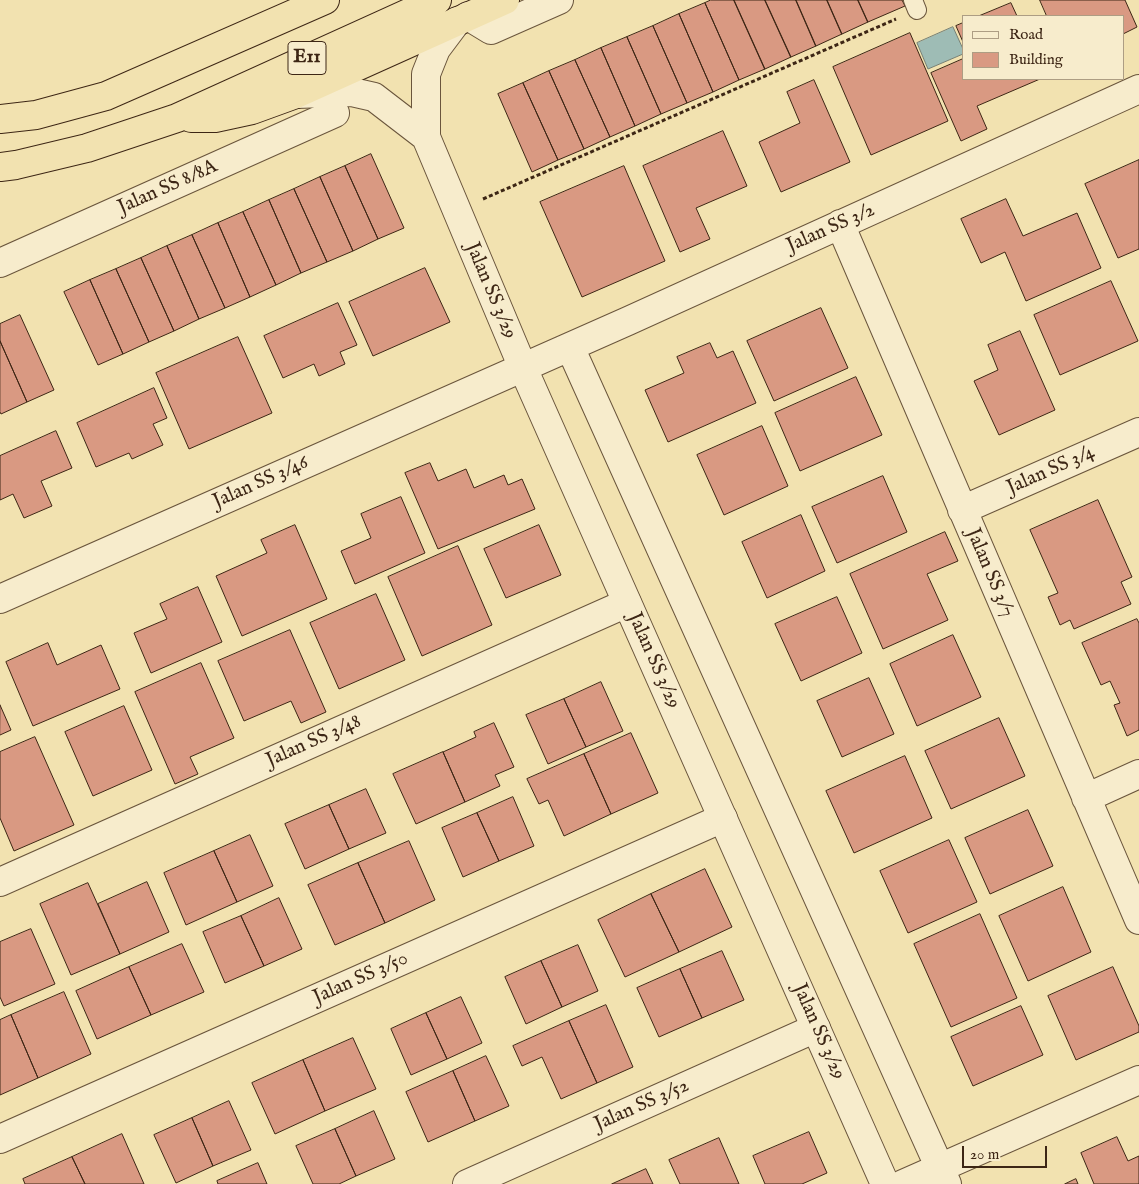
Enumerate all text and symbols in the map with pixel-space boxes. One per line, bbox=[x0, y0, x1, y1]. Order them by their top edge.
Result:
legend bbox=[962, 15, 1124, 80]
text: Road bbox=[1009, 25, 1043, 44]
road number: E11 bbox=[288, 42, 326, 74]
text: Building bbox=[1009, 50, 1063, 69]
street label: Jalan SS 8/8A bbox=[114, 155, 222, 221]
street label: Jalan SS 3/2 bbox=[783, 199, 879, 259]
street label: Jalan SS 3/29 bbox=[459, 239, 521, 343]
street label: Jalan SS 3/4 bbox=[1003, 441, 1099, 501]
street label: Jalan SS 3/46 bbox=[209, 451, 313, 515]
street label: Jalan SS 3/7 bbox=[960, 525, 1018, 621]
street label: Jalan SS 3/29 bbox=[621, 609, 685, 713]
street label: Jalan SS 3/48 bbox=[263, 710, 365, 774]
street label: Jalan SS 3/50 bbox=[310, 947, 412, 1011]
street label: Jalan SS 3/29 bbox=[786, 980, 850, 1084]
street label: Jalan SS 3/52 bbox=[591, 1074, 693, 1138]
scale bar bbox=[964, 1136, 1049, 1168]
text: 20 m bbox=[970, 1145, 999, 1164]

